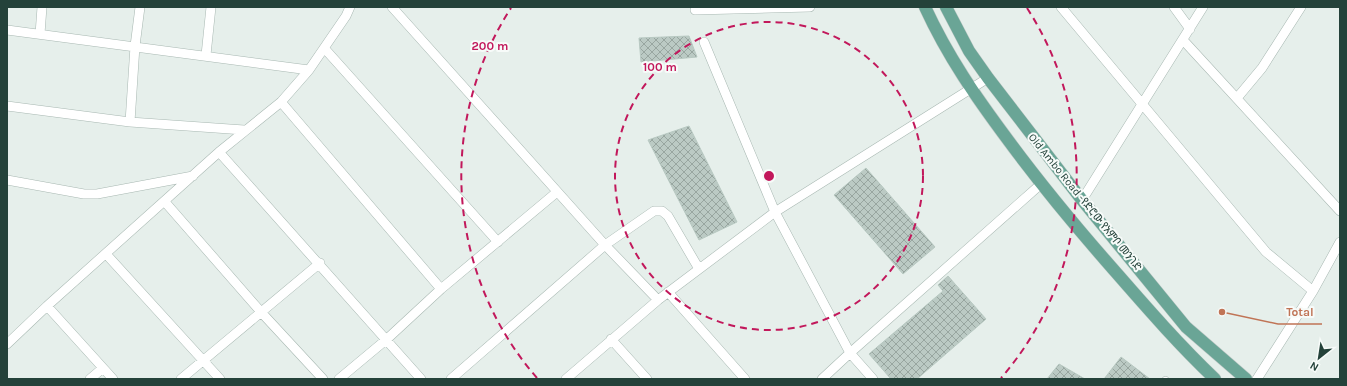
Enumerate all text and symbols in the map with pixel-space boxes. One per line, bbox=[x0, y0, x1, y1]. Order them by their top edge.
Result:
text: 200 m bbox=[472, 39, 508, 53]
text: 100 m bbox=[643, 60, 677, 74]
street label: Old Ambo Road -የድሮው የአምቦ መንገድ bbox=[1026, 131, 1144, 273]
centre of rings bbox=[762, 169, 776, 183]
callout: Total bbox=[1278, 300, 1322, 324]
text: Total bbox=[1286, 305, 1314, 319]
north arrow bbox=[1299, 338, 1339, 378]
text: N bbox=[1308, 359, 1321, 374]

